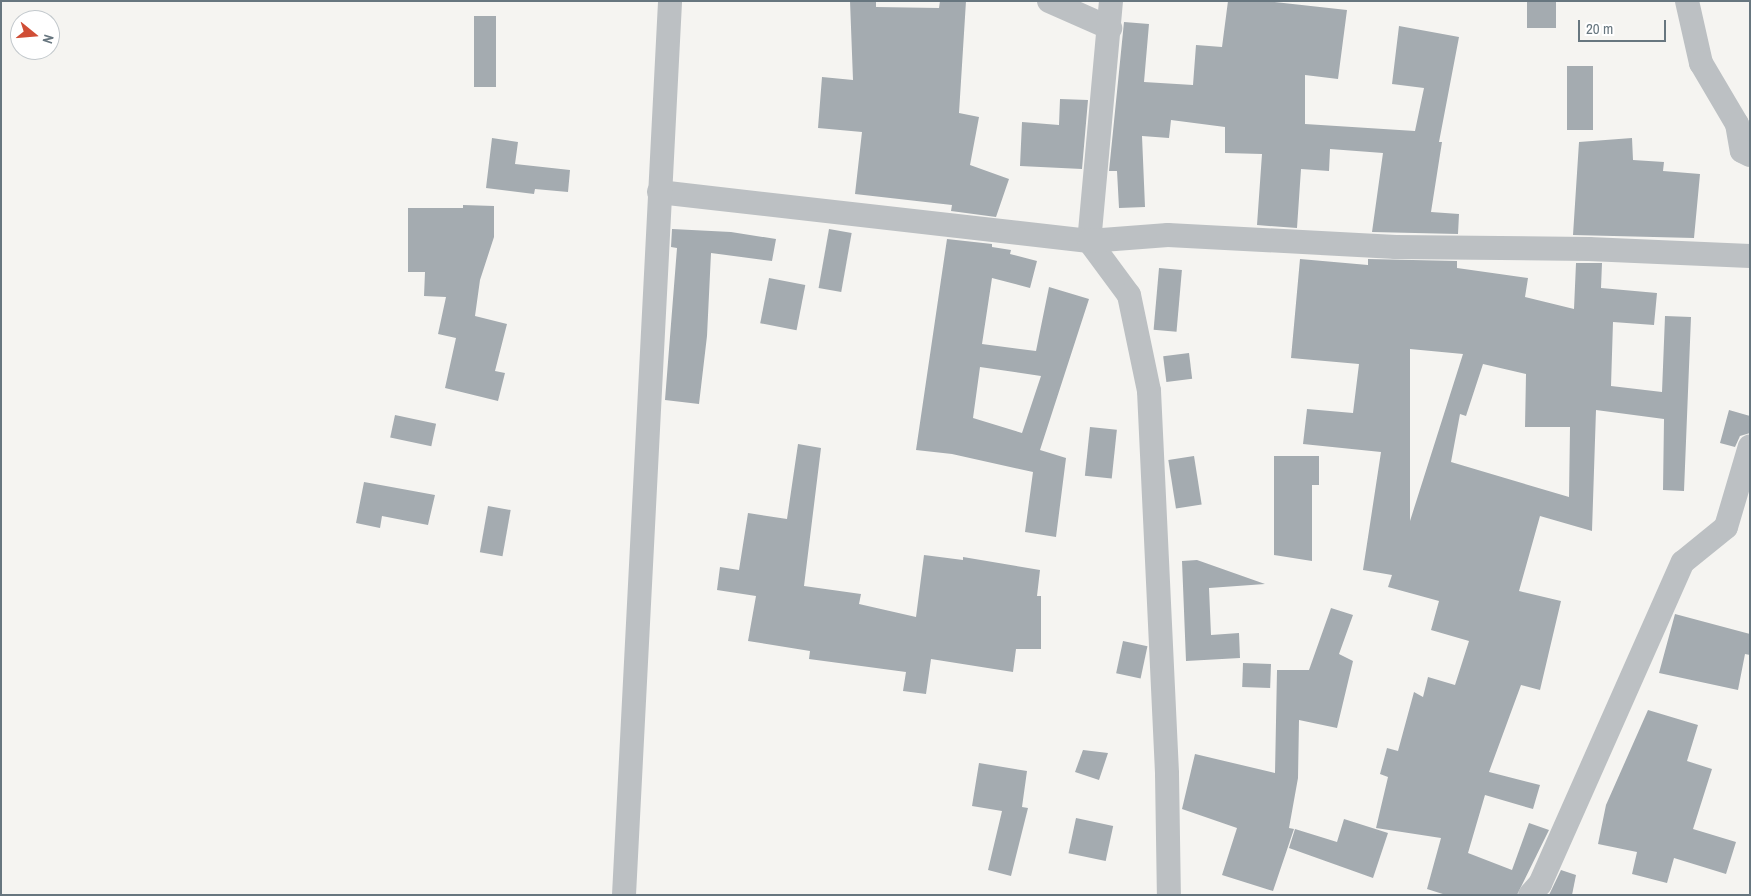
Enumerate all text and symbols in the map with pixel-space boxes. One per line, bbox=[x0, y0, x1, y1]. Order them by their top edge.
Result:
north arrow bbox=[10, 10, 60, 60]
scale bar bbox=[1581, 10, 1668, 42]
text: 20 m bbox=[1586, 18, 1613, 39]
text: N bbox=[39, 32, 58, 46]

